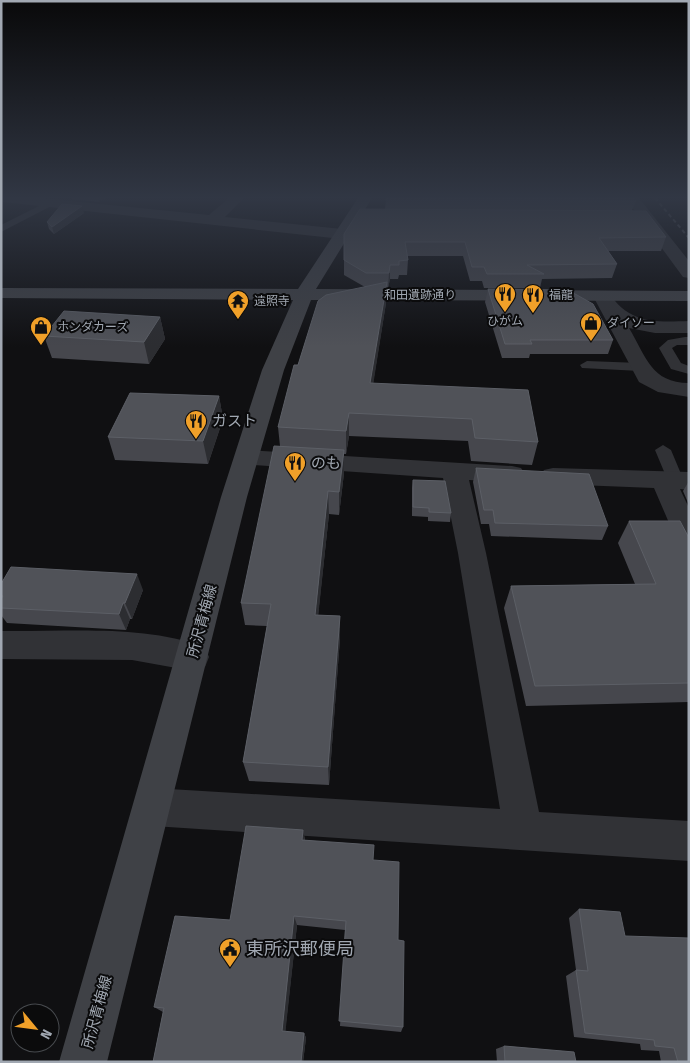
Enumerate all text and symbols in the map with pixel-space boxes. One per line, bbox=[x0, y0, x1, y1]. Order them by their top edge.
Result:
restaurant icon: ひがム bbox=[493, 282, 517, 313]
restaurant icon: 福龍 bbox=[521, 283, 545, 314]
street label: 和田遺跡通り bbox=[384, 288, 456, 302]
place label: 福龍 bbox=[549, 288, 573, 302]
temple icon: 遠照寺 bbox=[226, 289, 250, 320]
place label: 遠照寺 bbox=[254, 294, 290, 308]
shop icon: ダイソー bbox=[579, 311, 603, 342]
place label: ひがム bbox=[487, 314, 523, 328]
shop icon: ホンダカーズ bbox=[29, 315, 53, 346]
place label: ダイソー bbox=[607, 316, 655, 330]
place label: ホンダカーズ bbox=[57, 320, 128, 334]
restaurant icon: ガスト bbox=[184, 409, 208, 440]
place label: ガスト bbox=[212, 412, 257, 430]
restaurant icon: のも bbox=[283, 451, 307, 482]
place label: のも bbox=[311, 454, 341, 472]
street label: 所沢青梅線 bbox=[184, 582, 220, 660]
public building icon: 東所沢郵便局 bbox=[218, 937, 242, 968]
place label: 東所沢郵便局 bbox=[246, 938, 354, 960]
street label: 所沢青梅線 bbox=[79, 973, 115, 1051]
north arrow bbox=[10, 1003, 60, 1053]
text: N bbox=[36, 1026, 55, 1042]

